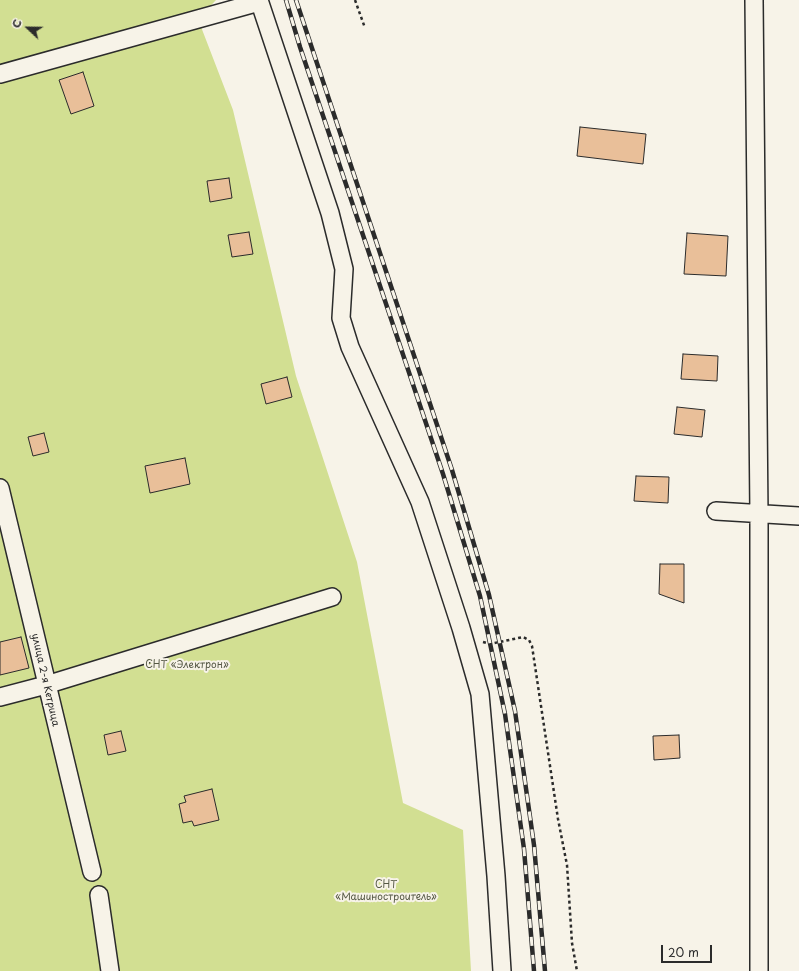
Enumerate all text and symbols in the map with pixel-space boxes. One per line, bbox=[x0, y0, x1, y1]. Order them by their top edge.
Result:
north arrow bbox=[8, 8, 48, 48]
text: С bbox=[7, 16, 26, 30]
street label: улица 2-я Кетрица bbox=[28, 632, 62, 728]
park label: СНТ «Электрон» bbox=[145, 659, 229, 671]
park label: СНТ «Машиностроитель» bbox=[335, 879, 437, 902]
scale bar bbox=[663, 937, 714, 963]
text: 20 m bbox=[668, 943, 699, 961]

